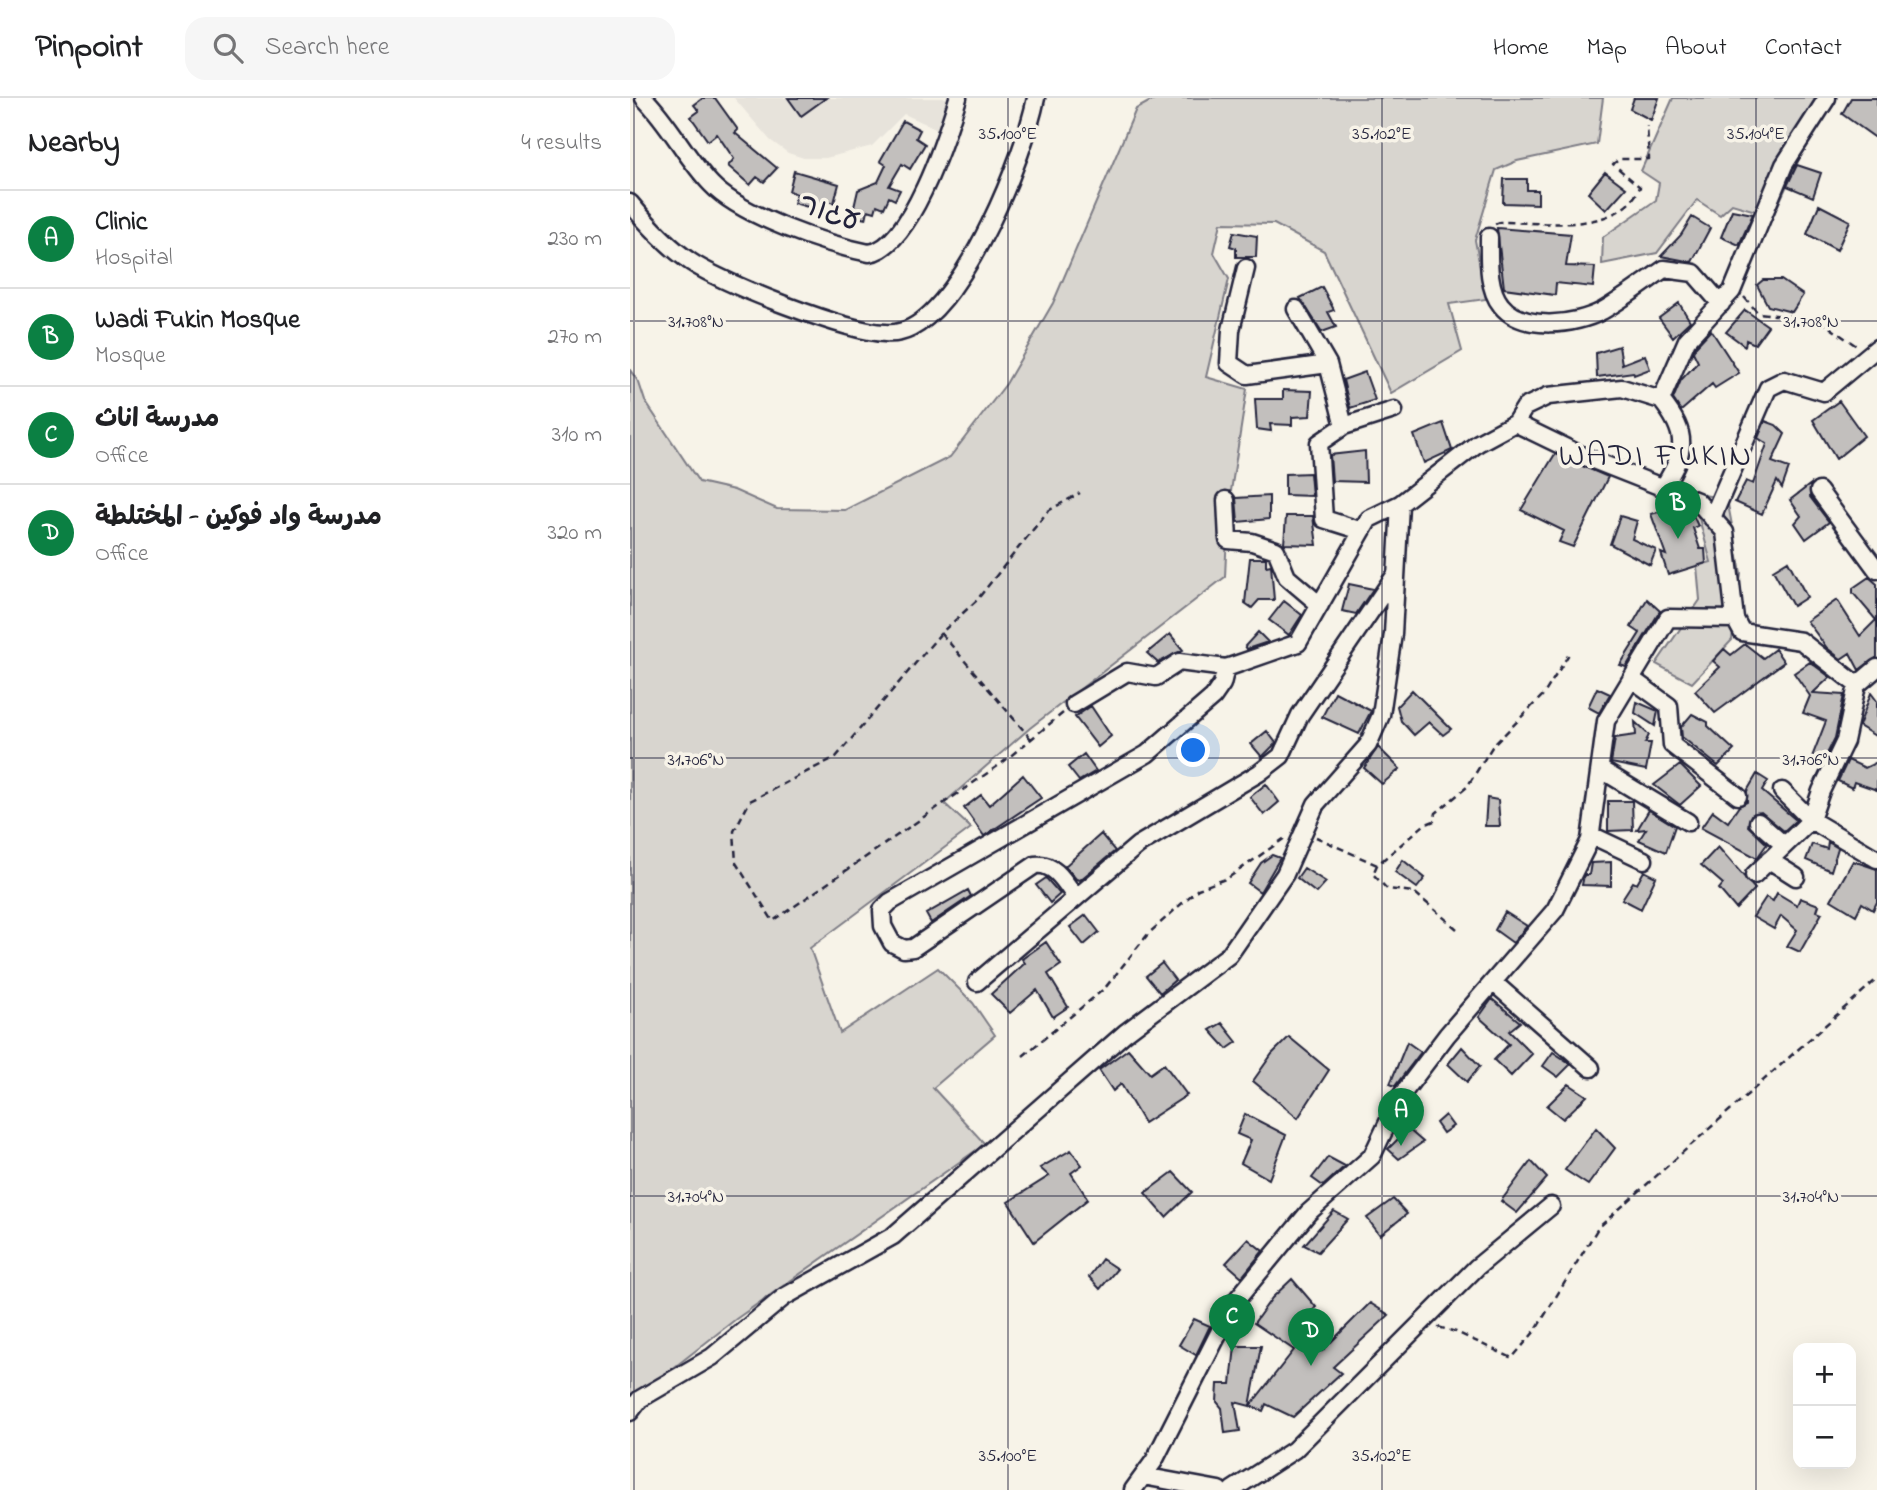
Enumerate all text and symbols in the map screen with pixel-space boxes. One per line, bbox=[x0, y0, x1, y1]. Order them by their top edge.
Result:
search box bbox=[185, 17, 675, 80]
text: Pinpoint bbox=[35, 24, 143, 72]
icon: search bbox=[209, 29, 247, 67]
text: Search here bbox=[265, 29, 389, 67]
text: Home bbox=[1493, 31, 1549, 66]
text: Map bbox=[1587, 31, 1627, 66]
text: About bbox=[1665, 31, 1727, 66]
text: Contact bbox=[1765, 31, 1842, 66]
text: Nearby bbox=[28, 122, 120, 166]
text: 35.100°E bbox=[979, 122, 1037, 148]
text: 35.102°E bbox=[1352, 122, 1412, 148]
text: 35.104°E bbox=[1727, 122, 1785, 148]
text: 4 results bbox=[521, 127, 602, 160]
street label: עגור bbox=[793, 183, 865, 244]
text: Clinic bbox=[95, 204, 147, 242]
text: A bbox=[44, 223, 58, 256]
text: 230 m bbox=[548, 223, 602, 256]
text: Hospital bbox=[95, 242, 173, 275]
text: Wadi Fukin Mosque bbox=[95, 302, 300, 340]
text: 31.708°N bbox=[668, 310, 724, 336]
text: 31.708°N bbox=[1783, 310, 1839, 336]
text: B bbox=[43, 321, 59, 354]
text: 270 m bbox=[548, 321, 602, 354]
text: Mosque bbox=[95, 340, 166, 373]
text: مدرسة اناث bbox=[95, 401, 219, 439]
text: C bbox=[45, 419, 57, 452]
text: 310 m bbox=[552, 419, 602, 452]
district label: WADI FUKIN bbox=[1559, 433, 1753, 481]
text: Office bbox=[95, 440, 148, 473]
pin: B bbox=[1655, 481, 1701, 539]
text: مدرسة واد فوكين - المختلطة bbox=[95, 499, 382, 537]
text: D bbox=[43, 517, 59, 550]
text: 320 m bbox=[548, 517, 602, 550]
text: Office bbox=[95, 538, 148, 571]
your location bbox=[1176, 733, 1210, 767]
text: 31.706°N bbox=[668, 748, 724, 774]
text: 31.706°N bbox=[1783, 748, 1839, 774]
pin: A bbox=[1378, 1088, 1424, 1146]
text: 31.704°N bbox=[668, 1185, 724, 1211]
text: 31.704°N bbox=[1783, 1185, 1839, 1211]
pin: C bbox=[1209, 1294, 1255, 1352]
pin: D bbox=[1288, 1308, 1334, 1366]
map controls bbox=[1793, 1343, 1856, 1469]
button: + bbox=[1793, 1343, 1856, 1406]
button: − bbox=[1793, 1406, 1856, 1469]
text: 35.100°E bbox=[979, 1444, 1037, 1470]
text: 35.102°E bbox=[1352, 1444, 1412, 1470]

